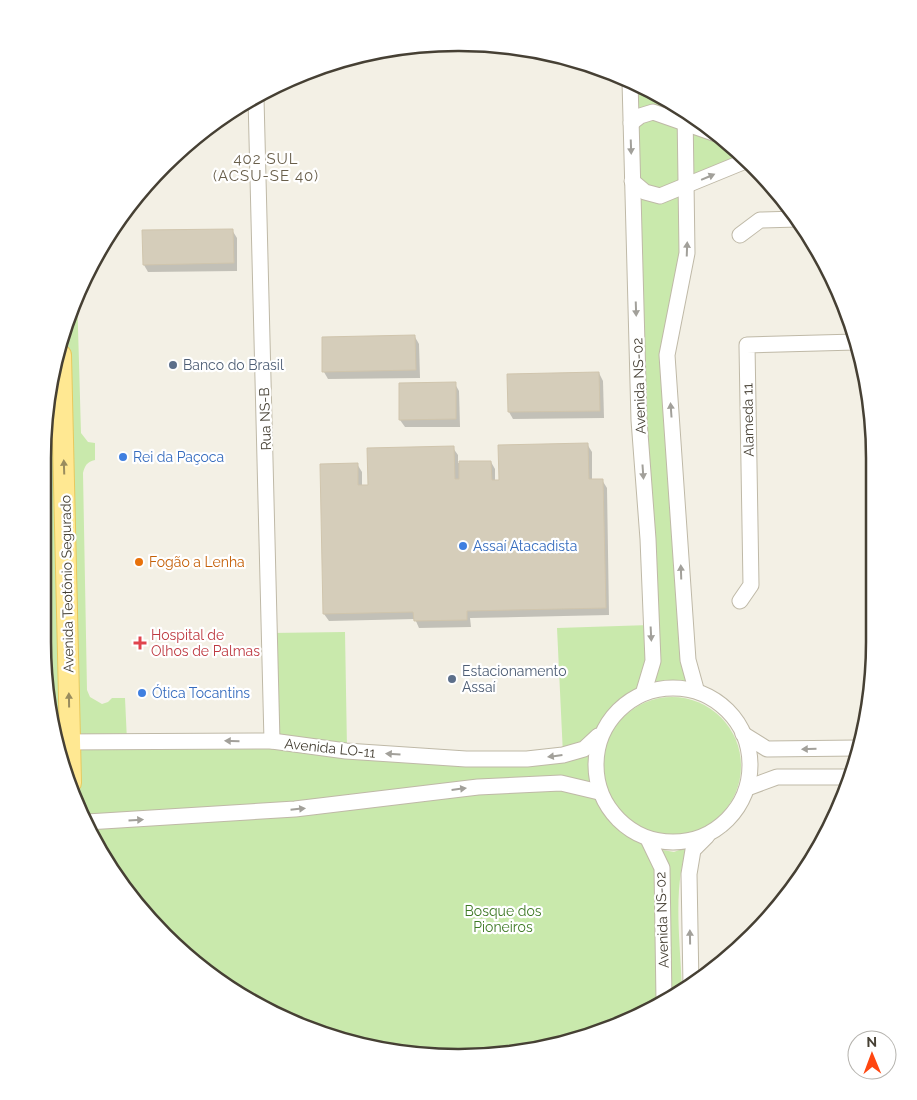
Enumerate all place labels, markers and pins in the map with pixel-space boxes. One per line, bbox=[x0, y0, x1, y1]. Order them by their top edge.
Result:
place label: Banco do Brasil bbox=[183, 357, 284, 373]
marker: Banco do Brasil bbox=[167, 359, 179, 371]
place label: Rei da Paçoca bbox=[133, 449, 224, 465]
marker: Rei da Paçoca bbox=[117, 451, 129, 463]
place label: Assaí Atacadista bbox=[473, 538, 577, 554]
marker: Assaí Atacadista bbox=[457, 540, 469, 552]
place label: Fogão a Lenha bbox=[149, 554, 245, 570]
marker: Fogão a Lenha bbox=[133, 556, 145, 568]
place label: Hospital de Olhos de Palmas bbox=[151, 627, 260, 659]
marker: Hospital de Olhos de Palmas bbox=[133, 636, 147, 650]
place label: Estacionamento Assaí bbox=[462, 663, 567, 695]
marker: Estacionamento Assaí bbox=[446, 673, 458, 685]
place label: Ótica Tocantins bbox=[152, 684, 250, 701]
marker: Ótica Tocantins bbox=[136, 687, 148, 699]

